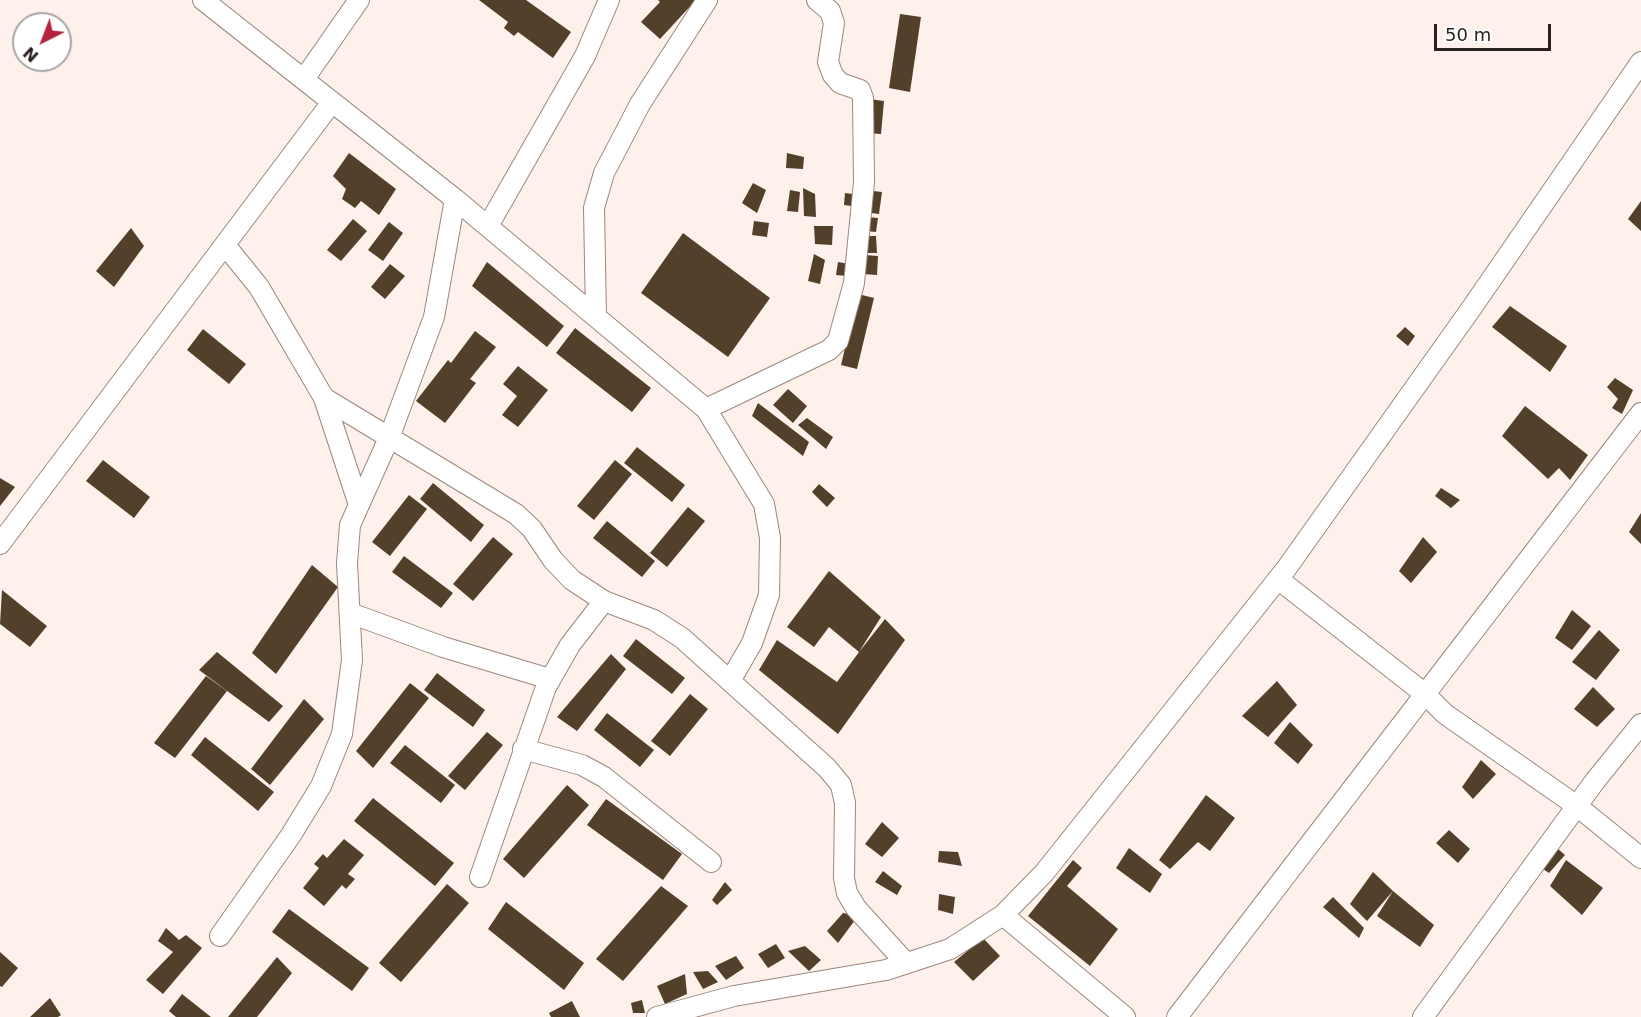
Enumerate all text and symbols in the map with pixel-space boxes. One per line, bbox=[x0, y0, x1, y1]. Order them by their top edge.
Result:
north arrow bbox=[12, 12, 72, 72]
scale bar bbox=[1437, 12, 1554, 50]
text: 50 m bbox=[1445, 24, 1491, 45]
text: N bbox=[20, 43, 42, 66]

